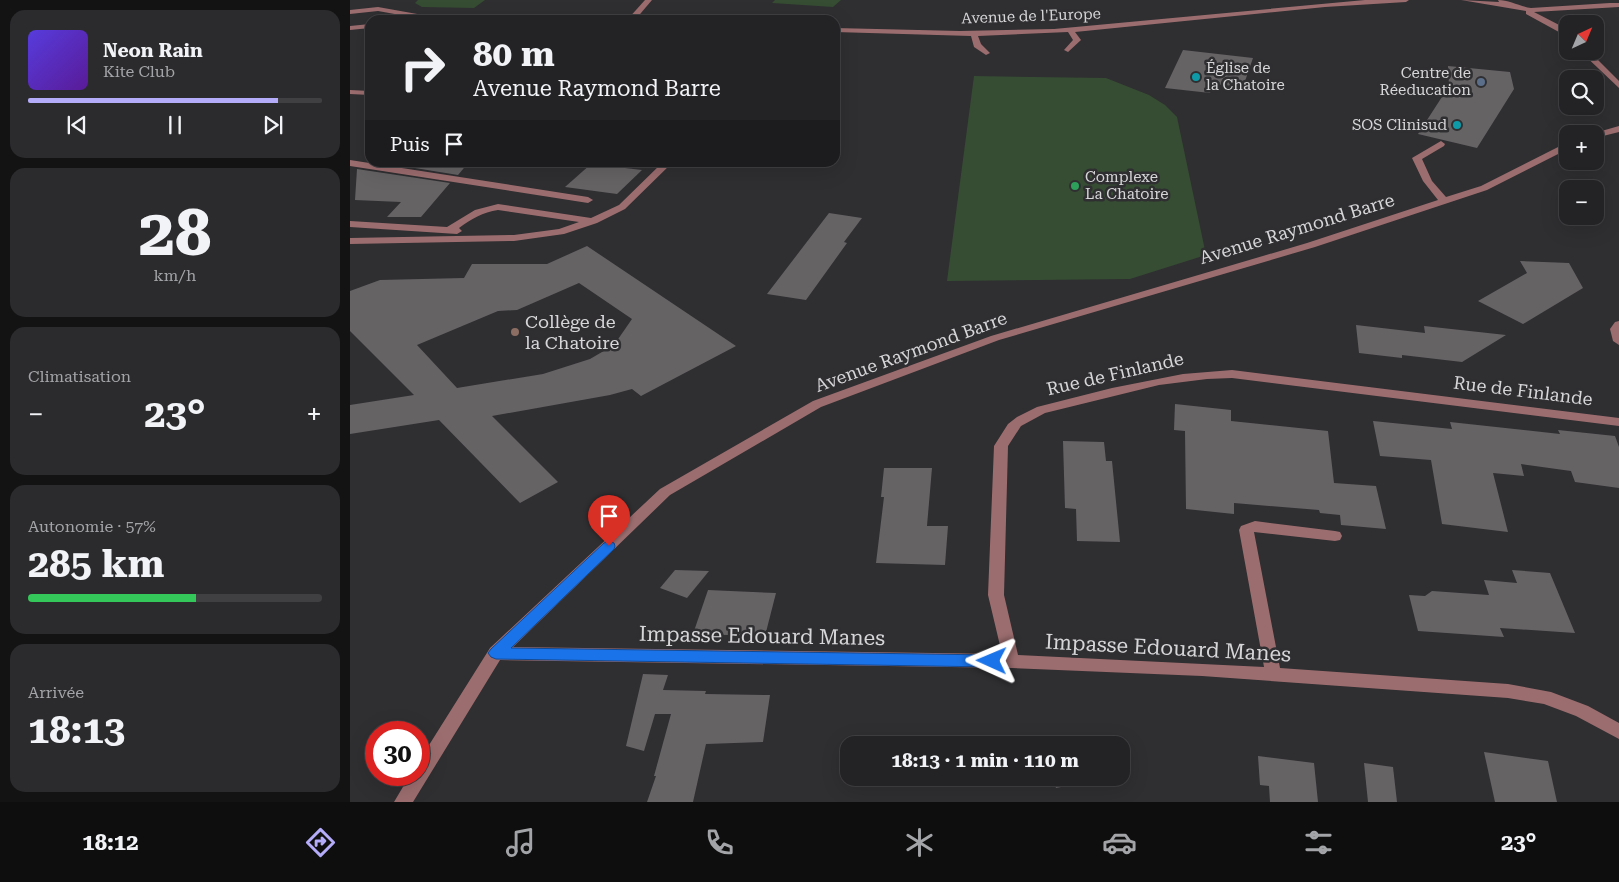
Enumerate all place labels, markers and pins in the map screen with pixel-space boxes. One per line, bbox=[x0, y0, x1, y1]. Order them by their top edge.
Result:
place label: Église de la Chatoire bbox=[1206, 59, 1285, 94]
place label: Centre de Réeducation bbox=[1380, 64, 1471, 99]
marker: Église de la Chatoire bbox=[1190, 71, 1202, 83]
marker: Centre de Réeducation bbox=[1475, 76, 1487, 88]
place label: SOS Clinisud bbox=[1352, 116, 1447, 134]
marker: SOS Clinisud bbox=[1451, 119, 1463, 131]
place label: Complexe La Chatoire bbox=[1085, 168, 1168, 203]
marker: Complexe La Chatoire bbox=[1069, 180, 1081, 192]
place label: Collège de la Chatoire bbox=[525, 311, 620, 353]
marker: Collège de la Chatoire bbox=[509, 326, 521, 338]
pin bbox=[588, 495, 630, 546]

